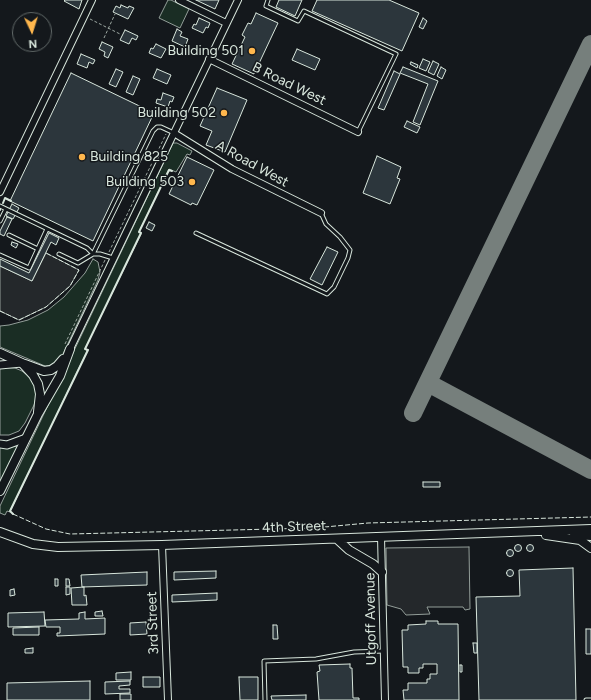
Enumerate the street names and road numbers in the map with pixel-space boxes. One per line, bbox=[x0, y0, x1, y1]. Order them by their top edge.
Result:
street label: B Road West bbox=[249, 59, 329, 109]
street label: A Road West bbox=[213, 137, 291, 191]
street label: 4th Street bbox=[261, 517, 327, 537]
street label: Utgoff Avenue bbox=[362, 573, 380, 665]
street label: 3rd Street bbox=[144, 591, 162, 655]

